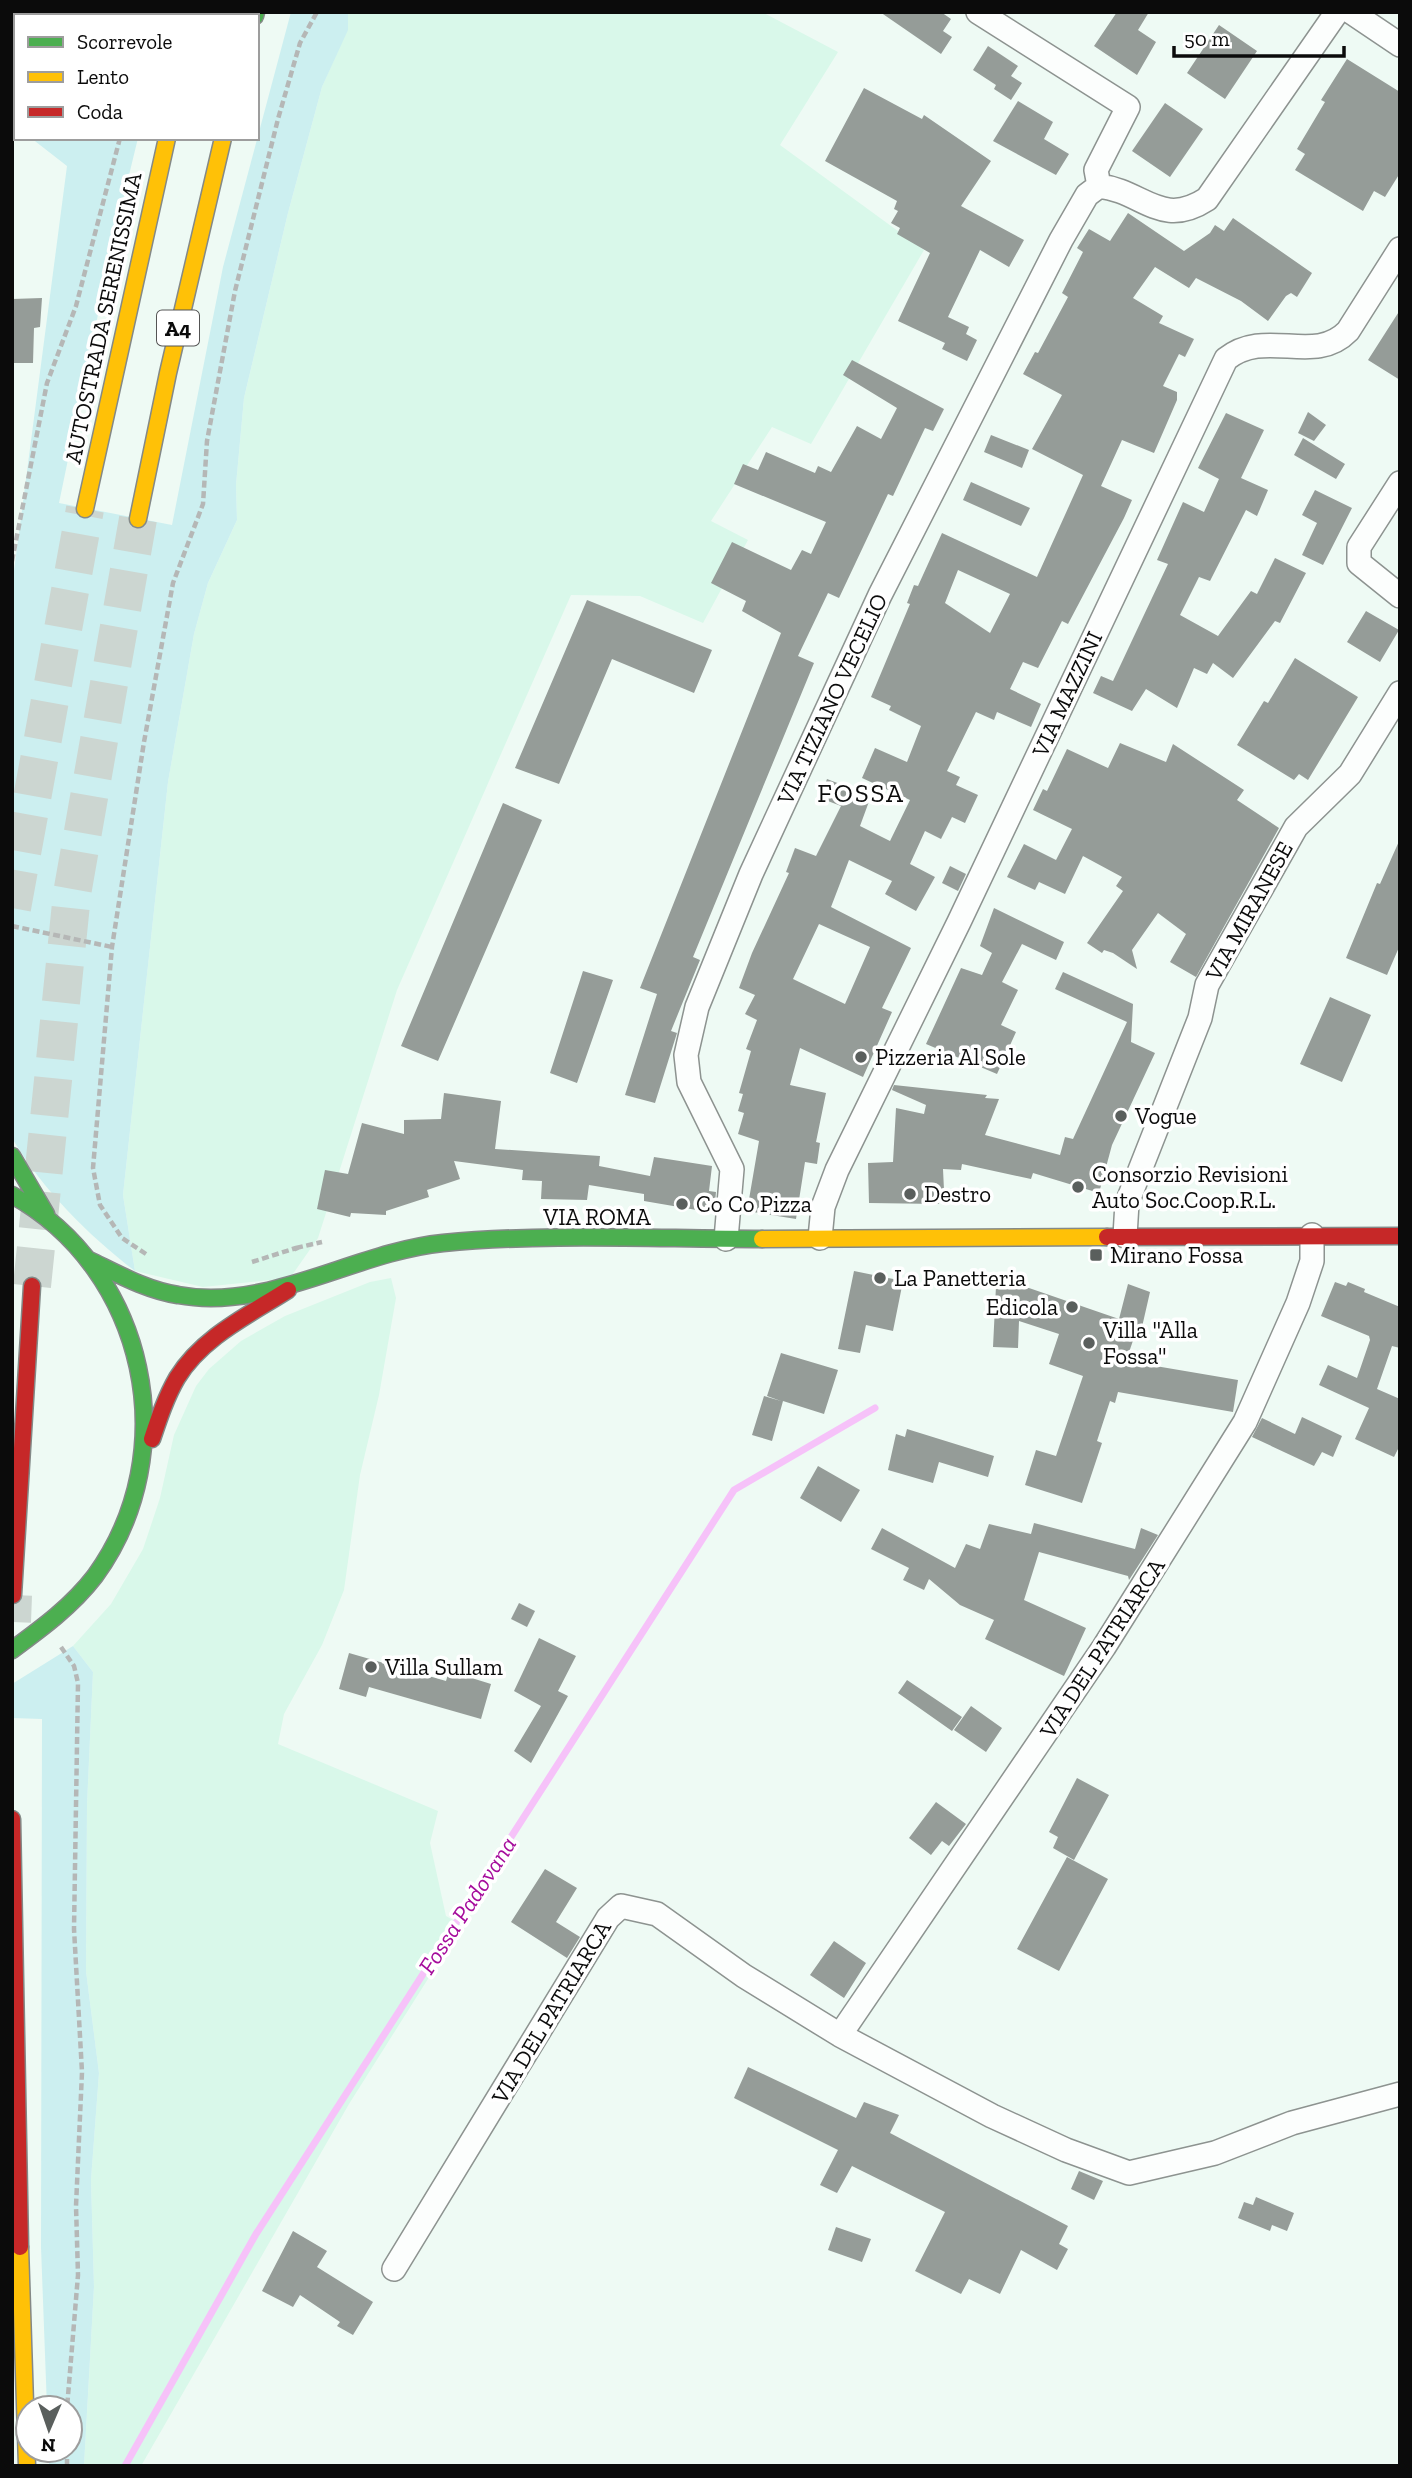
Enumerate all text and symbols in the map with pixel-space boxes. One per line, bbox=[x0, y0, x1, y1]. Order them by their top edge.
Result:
legend bbox=[14, 14, 259, 140]
scale bar bbox=[1174, 14, 1344, 58]
text: 50 m bbox=[1184, 26, 1230, 51]
text: Scorrevole bbox=[77, 29, 172, 54]
text: Lento bbox=[77, 64, 129, 89]
text: Coda bbox=[77, 99, 123, 124]
street label: AUTOSTRADA SERENISSIMA bbox=[58, 169, 148, 466]
road number: A4 bbox=[157, 310, 199, 346]
street label: VIA TIZIANO VECELIO bbox=[770, 589, 893, 810]
street label: VIA MAZZINI bbox=[1025, 627, 1108, 762]
district label: FOSSA bbox=[817, 777, 905, 809]
street label: VIA MIRANESE bbox=[1199, 837, 1299, 986]
place label: Pizzeria Al Sole bbox=[875, 1043, 1026, 1071]
marker: Pizzeria Al Sole bbox=[853, 1049, 869, 1065]
place label: Vogue bbox=[1134, 1102, 1197, 1130]
marker: Vogue bbox=[1113, 1108, 1129, 1124]
place label: Consorzio Revisioni Auto Soc.Coop.R.L. bbox=[1092, 1160, 1288, 1214]
marker: Consorzio Revisioni Auto Soc.Coop.R.L. bbox=[1070, 1179, 1086, 1195]
place label: Destro bbox=[924, 1180, 991, 1208]
marker: Destro bbox=[902, 1186, 918, 1202]
place label: Co Co Pizza bbox=[696, 1190, 812, 1218]
marker: Co Co Pizza bbox=[674, 1196, 690, 1212]
street label: VIA ROMA bbox=[542, 1203, 652, 1231]
place label: Mirano Fossa bbox=[1110, 1241, 1243, 1269]
marker: Mirano Fossa bbox=[1088, 1247, 1104, 1263]
place label: La Panetteria bbox=[894, 1264, 1026, 1292]
marker: La Panetteria bbox=[872, 1270, 888, 1286]
place label: Edicola bbox=[986, 1293, 1058, 1321]
marker: Edicola bbox=[1064, 1299, 1080, 1315]
place label: Villa "Alla Fossa" bbox=[1102, 1316, 1198, 1370]
marker: Villa "Alla Fossa" bbox=[1081, 1335, 1097, 1351]
street label: VIA DEL PATRIARCA bbox=[1033, 1552, 1171, 1744]
place label: Villa Sullam bbox=[384, 1653, 503, 1681]
marker: Villa Sullam bbox=[363, 1659, 379, 1675]
water label: Fossa Padovana bbox=[412, 1831, 522, 1979]
street label: VIA DEL PATRIARCA bbox=[485, 1914, 617, 2109]
north arrow bbox=[14, 2394, 84, 2464]
text: N bbox=[41, 2434, 56, 2457]

